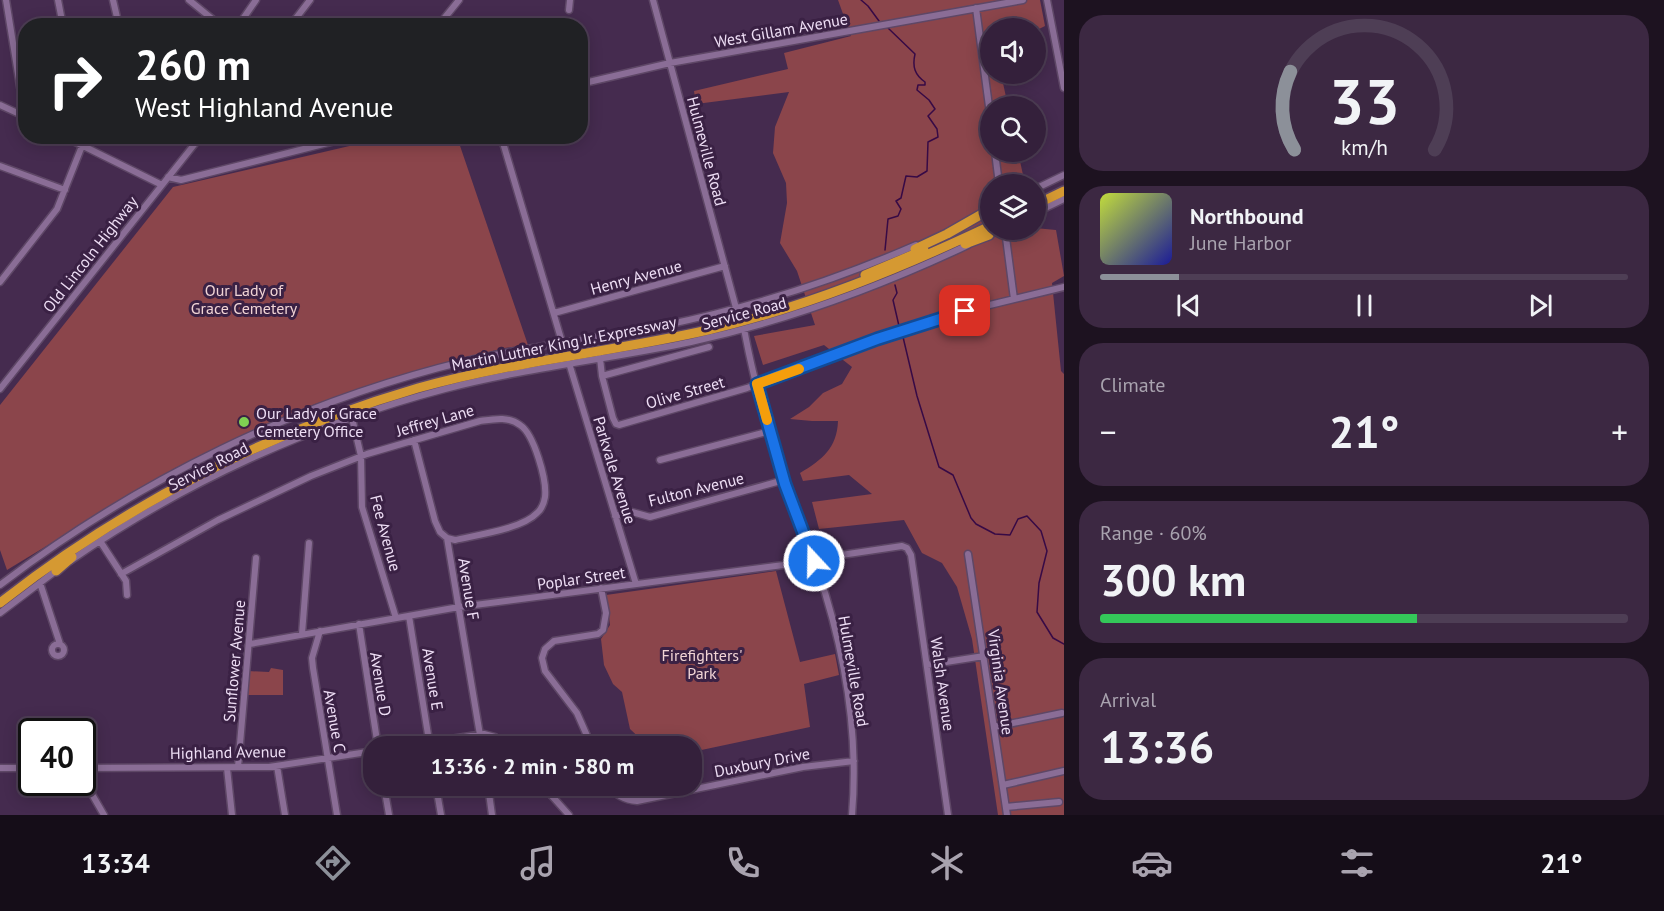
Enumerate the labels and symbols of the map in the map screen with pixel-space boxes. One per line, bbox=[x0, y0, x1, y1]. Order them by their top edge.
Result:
street label: West Gillam Avenue bbox=[713, 8, 849, 52]
street label: Hulmeville Road bbox=[683, 94, 731, 208]
street label: Old Lincoln Highway bbox=[38, 191, 142, 316]
street label: Henry Avenue bbox=[588, 255, 684, 299]
park label: Our Lady of Grace Cemetery bbox=[191, 280, 298, 318]
pin bbox=[939, 285, 990, 336]
street label: Service Road bbox=[699, 292, 789, 334]
street label: Martin Luther King Jr. Expressway bbox=[450, 311, 679, 375]
street label: Olive Street bbox=[643, 371, 727, 413]
street label: Jeffrey Lane bbox=[393, 399, 476, 441]
place label: Our Lady of Grace Cemetery Office bbox=[256, 403, 377, 441]
street label: Parkvale Avenue bbox=[589, 414, 641, 526]
marker: Our Lady of Grace Cemetery Office bbox=[237, 415, 251, 429]
street label: Service Road bbox=[165, 437, 251, 495]
street label: Fulton Avenue bbox=[646, 467, 746, 511]
street label: Fee Avenue bbox=[366, 493, 406, 573]
position arrow bbox=[782, 529, 846, 593]
street label: Avenue F bbox=[454, 557, 484, 621]
street label: Poplar Street bbox=[536, 562, 627, 594]
street label: Sunflower Avenue bbox=[219, 599, 249, 723]
street label: Hulmeville Road bbox=[834, 614, 874, 728]
street label: Virginia Avenue bbox=[984, 627, 1018, 736]
street label: Walsh Avenue bbox=[927, 636, 959, 732]
park label: Firefighters' Park bbox=[661, 645, 743, 683]
street label: Avenue E bbox=[418, 646, 448, 712]
street label: Avenue D bbox=[366, 650, 396, 718]
street label: Avenue C bbox=[320, 688, 350, 754]
speed limit sign: 40 bbox=[18, 718, 96, 796]
street label: Highland Avenue bbox=[170, 741, 286, 763]
street label: Duxbury Drive bbox=[712, 743, 812, 781]

